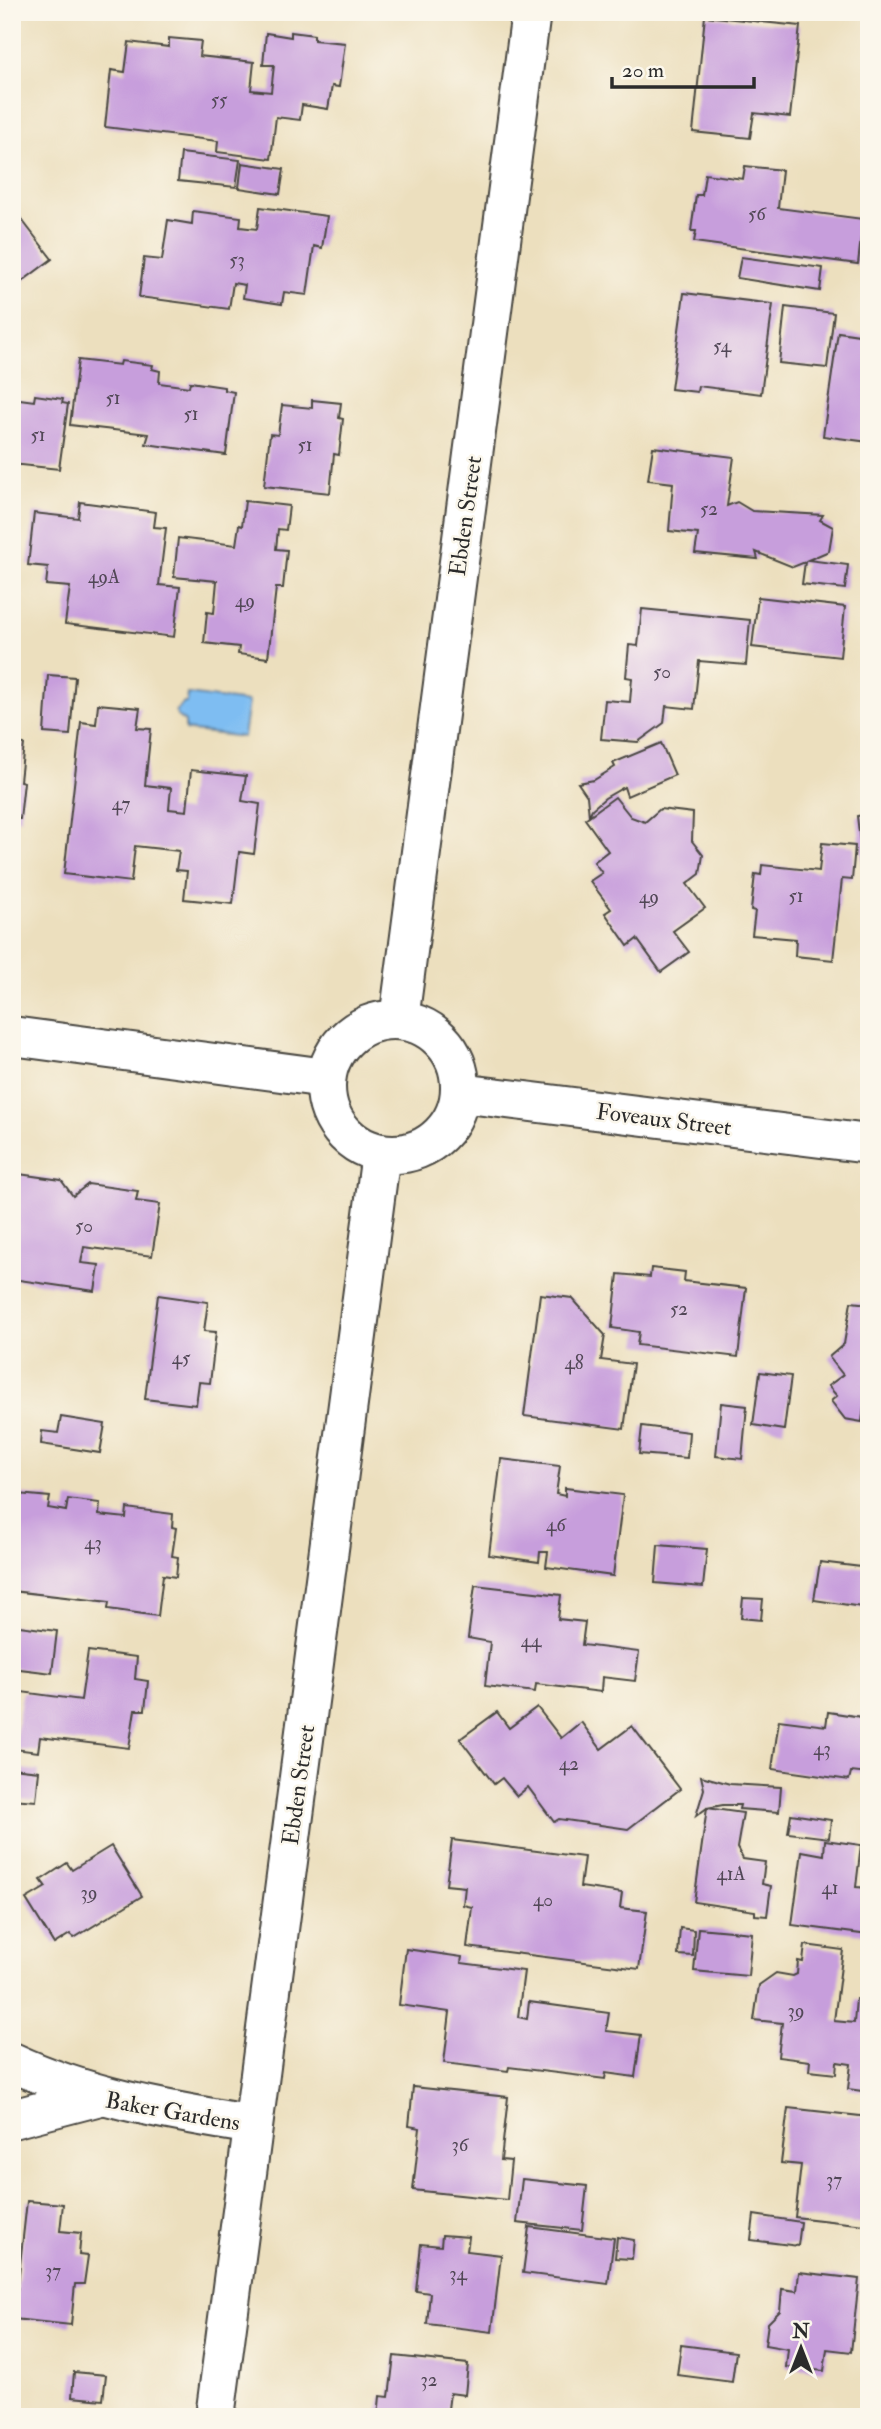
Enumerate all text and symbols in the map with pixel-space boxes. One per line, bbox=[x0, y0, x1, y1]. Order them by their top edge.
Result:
scale bar bbox=[612, 46, 753, 90]
text: 20 m bbox=[622, 57, 664, 84]
house number: 55 bbox=[211, 88, 228, 112]
house number: 56 bbox=[748, 202, 767, 226]
house number: 53 bbox=[229, 248, 245, 272]
house number: 54 bbox=[713, 334, 732, 358]
house number: 51 bbox=[105, 386, 121, 410]
house number: 51 bbox=[183, 402, 199, 426]
house number: 51 bbox=[30, 423, 46, 447]
house number: 51 bbox=[297, 433, 313, 457]
street label: Ebden Street bbox=[443, 454, 488, 578]
house number: 52 bbox=[700, 497, 718, 521]
house number: 49A bbox=[88, 565, 120, 589]
house number: 49 bbox=[235, 589, 255, 613]
house number: 50 bbox=[653, 660, 671, 684]
house number: 47 bbox=[112, 792, 131, 816]
house number: 51 bbox=[788, 884, 804, 908]
house number: 49 bbox=[639, 885, 659, 909]
street label: Foveaux Street bbox=[595, 1097, 733, 1142]
house number: 50 bbox=[75, 1214, 93, 1238]
house number: 52 bbox=[670, 1297, 688, 1321]
house number: 45 bbox=[172, 1346, 191, 1370]
house number: 48 bbox=[564, 1351, 584, 1375]
house number: 46 bbox=[546, 1513, 567, 1537]
house number: 43 bbox=[84, 1531, 102, 1555]
house number: 44 bbox=[521, 1629, 542, 1653]
street label: Ebden Street bbox=[276, 1723, 321, 1847]
house number: 43 bbox=[813, 1737, 831, 1761]
house number: 42 bbox=[559, 1752, 579, 1776]
house number: 41A bbox=[716, 1862, 746, 1886]
house number: 41 bbox=[821, 1876, 839, 1900]
house number: 39 bbox=[80, 1881, 98, 1905]
house number: 40 bbox=[533, 1888, 553, 1912]
house number: 39 bbox=[787, 1999, 805, 2023]
street label: Baker Gardens bbox=[103, 2085, 243, 2138]
house number: 36 bbox=[452, 2133, 470, 2157]
house number: 37 bbox=[826, 2168, 842, 2192]
house number: 37 bbox=[45, 2259, 61, 2283]
house number: 34 bbox=[449, 2262, 467, 2286]
north arrow bbox=[766, 2314, 836, 2384]
text: N bbox=[791, 2320, 810, 2344]
house number: 32 bbox=[421, 2368, 437, 2392]

